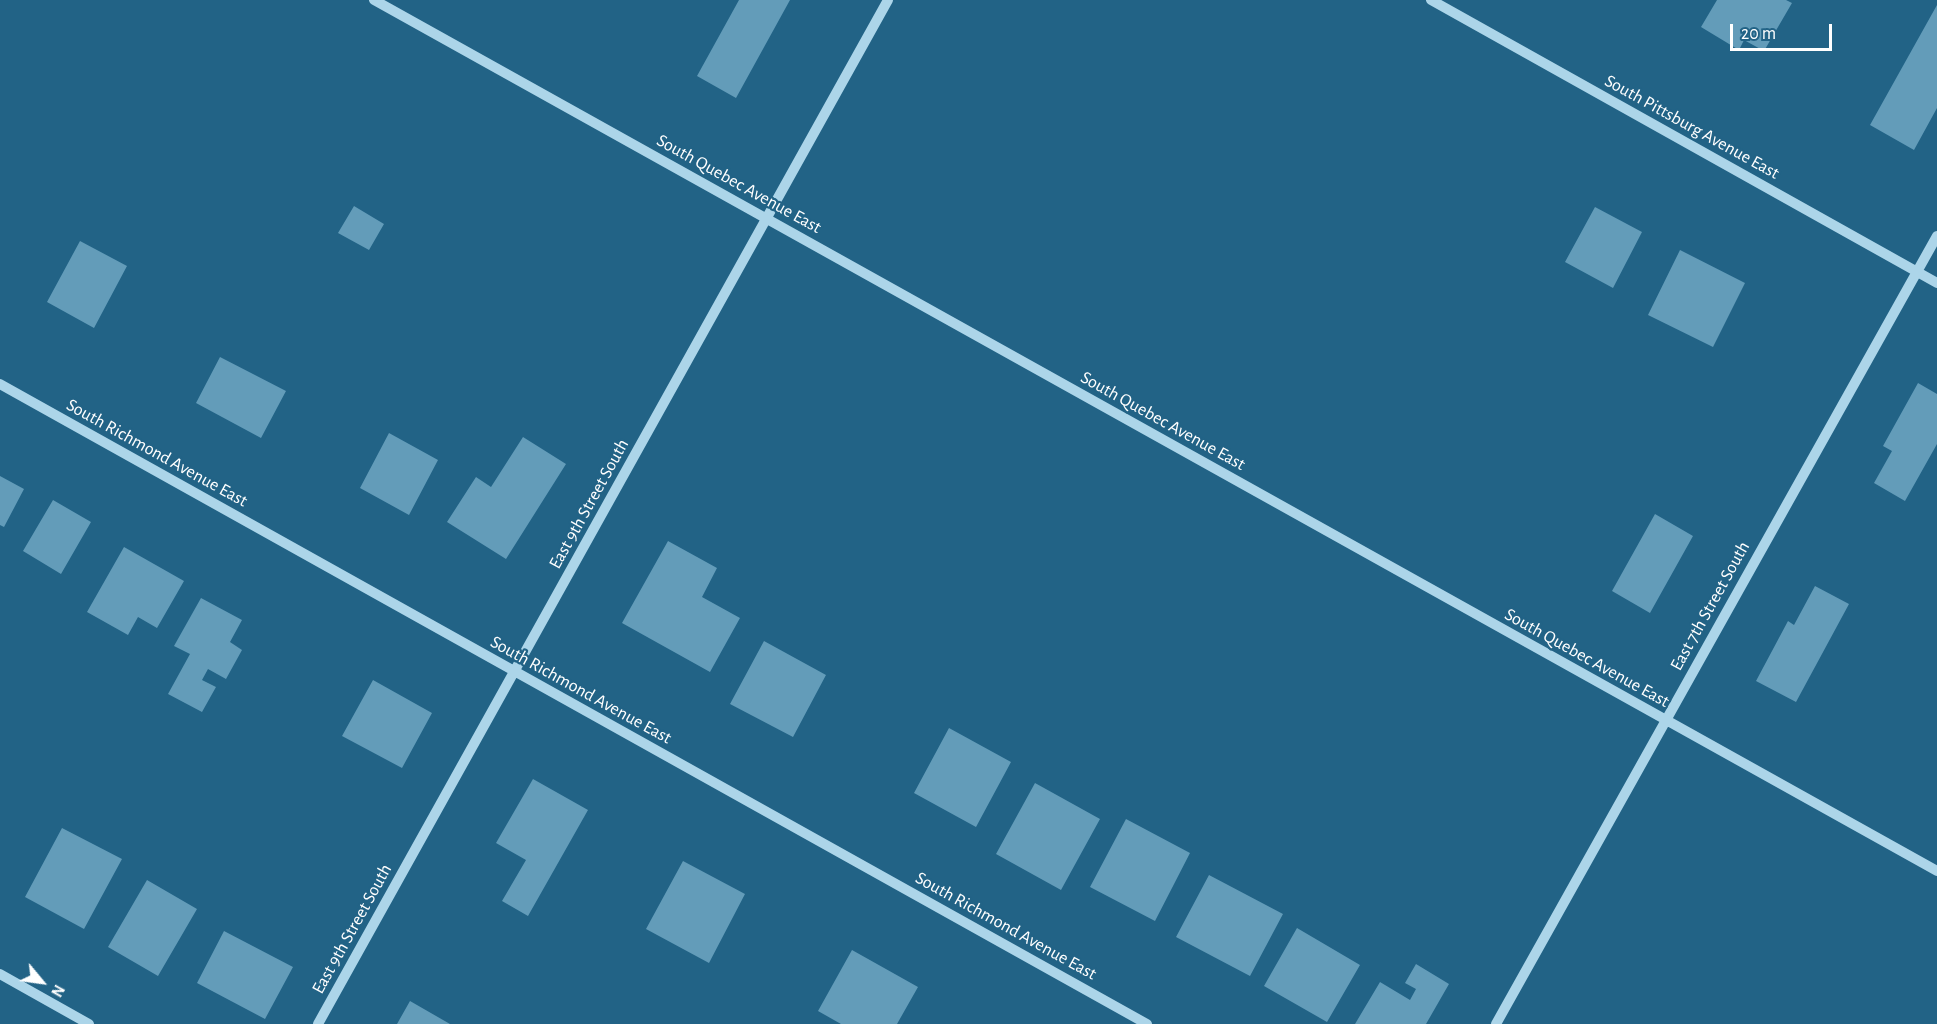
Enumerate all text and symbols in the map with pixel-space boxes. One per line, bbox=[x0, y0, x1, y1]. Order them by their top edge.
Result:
scale bar bbox=[1733, 12, 1835, 50]
text: 20 m bbox=[1741, 25, 1776, 43]
street label: South Pittsburg Avenue East bbox=[1601, 70, 1783, 184]
street label: South Quebec Avenue East bbox=[653, 130, 825, 238]
street label: South Quebec Avenue East bbox=[1077, 367, 1249, 475]
street label: South Richmond Avenue East bbox=[63, 394, 251, 512]
street label: East 9th Street South bbox=[544, 435, 634, 573]
street label: East 7th Street South bbox=[1666, 538, 1754, 674]
street label: South Quebec Avenue East bbox=[1501, 604, 1673, 712]
street label: South Richmond Avenue East bbox=[487, 631, 675, 749]
street label: East 9th Street South bbox=[307, 860, 397, 998]
street label: South Richmond Avenue East bbox=[912, 867, 1100, 985]
north arrow bbox=[12, 952, 72, 1012]
text: N bbox=[48, 982, 67, 999]

